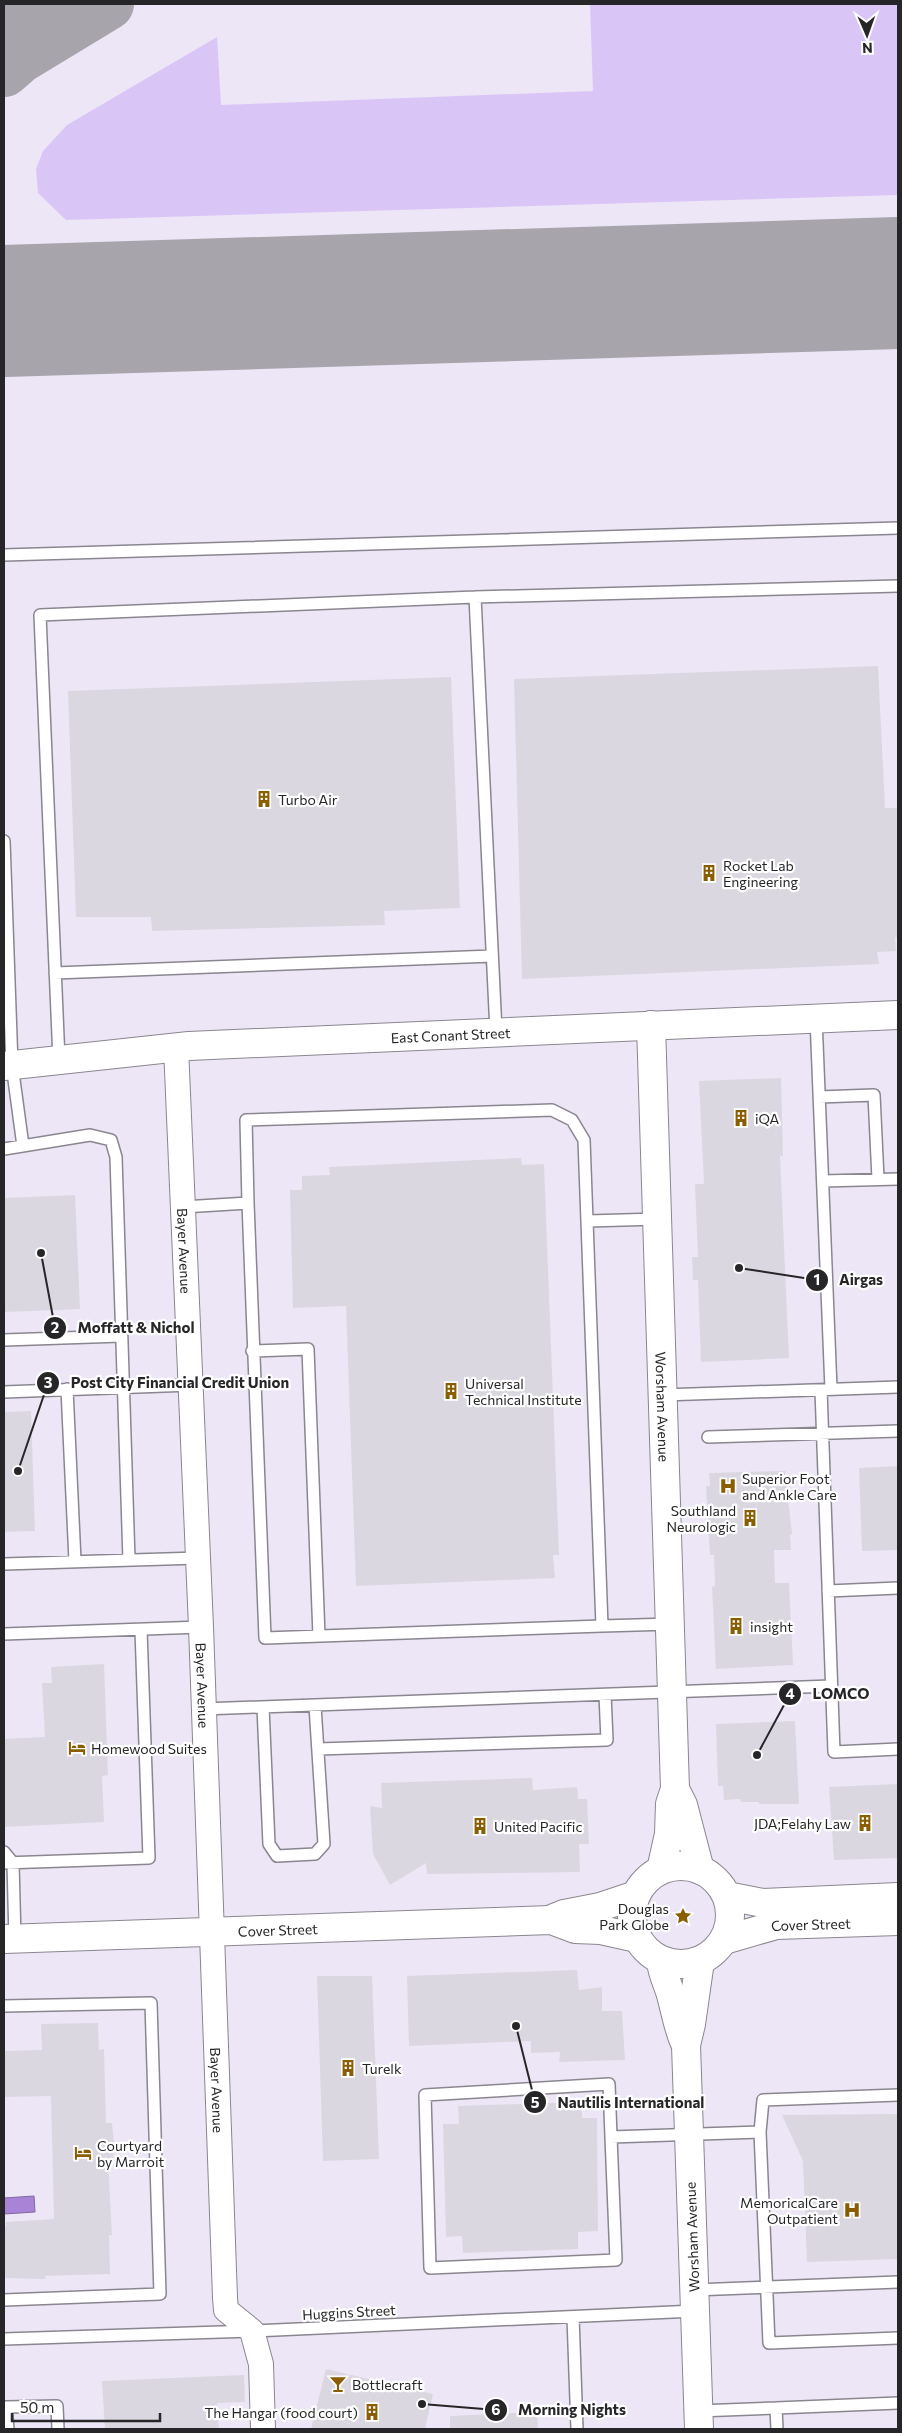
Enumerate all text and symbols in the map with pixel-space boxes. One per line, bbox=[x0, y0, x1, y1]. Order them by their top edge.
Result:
north arrow bbox=[842, 10, 892, 60]
text: N bbox=[862, 40, 873, 57]
building icon: Turbo Air bbox=[254, 789, 274, 809]
place label: Turbo Air bbox=[278, 791, 338, 808]
place label: Rocket Lab Engineering bbox=[723, 857, 799, 890]
building icon: Rocket Lab Engineering bbox=[699, 863, 719, 883]
street label: East Conant Street bbox=[390, 1023, 511, 1046]
building icon: iQA bbox=[731, 1108, 751, 1128]
place label: iQA bbox=[755, 1110, 780, 1127]
street label: Bayer Avenue bbox=[174, 1208, 195, 1294]
callout: Airgas bbox=[804, 1265, 894, 1295]
text: 1 bbox=[814, 1270, 820, 1288]
text: Airgas bbox=[839, 1270, 883, 1288]
callout: Moffatt & Nichol bbox=[42, 1313, 205, 1343]
text: 2 bbox=[51, 1318, 59, 1336]
text: Moffatt & Nichol bbox=[77, 1318, 195, 1336]
street label: Worsham Avenue bbox=[653, 1351, 673, 1462]
callout: Post City Financial Credit Union bbox=[36, 1368, 299, 1398]
text: 3 bbox=[44, 1373, 53, 1391]
text: Post City Financial Credit Union bbox=[71, 1373, 289, 1391]
place label: Universal Technical Institute bbox=[465, 1375, 582, 1408]
building icon: Universal Technical Institute bbox=[441, 1381, 461, 1401]
place label: Superior Foot and Ankle Care bbox=[742, 1470, 837, 1503]
hospital icon: Superior Foot and Ankle Care bbox=[718, 1476, 738, 1496]
place label: Southland Neurologic bbox=[666, 1502, 736, 1535]
building icon: Southland Neurologic bbox=[740, 1508, 760, 1528]
building icon: insight bbox=[726, 1616, 746, 1636]
place label: insight bbox=[750, 1618, 793, 1635]
street label: Bayer Avenue bbox=[193, 1642, 213, 1729]
callout: LOMCO bbox=[778, 1679, 880, 1709]
text: 4 bbox=[785, 1684, 795, 1702]
text: LOMCO bbox=[812, 1684, 870, 1702]
hotel icon: Homewood Suites bbox=[67, 1738, 87, 1758]
place label: Homewood Suites bbox=[91, 1740, 207, 1757]
building icon: JDA;Felahy Law bbox=[855, 1813, 875, 1833]
place label: JDA;Felahy Law bbox=[754, 1815, 851, 1832]
building icon: United Pacific bbox=[470, 1816, 490, 1836]
place label: United Pacific bbox=[494, 1818, 582, 1835]
place label: Douglas Park Globe bbox=[599, 1900, 669, 1933]
place icon: Douglas Park Globe bbox=[673, 1906, 693, 1926]
street label: Cover Street bbox=[769, 1914, 851, 1935]
street label: Cover Street bbox=[238, 1920, 318, 1939]
street label: Bayer Avenue bbox=[208, 2047, 228, 2133]
building icon: Turelk bbox=[338, 2058, 358, 2078]
place label: Turelk bbox=[362, 2060, 402, 2077]
callout: Nautilis International bbox=[522, 2087, 714, 2117]
text: 5 bbox=[531, 2093, 540, 2111]
text: Nautilis International bbox=[558, 2093, 704, 2111]
place label: Courtyard by Marroit bbox=[97, 2137, 165, 2170]
hotel icon: Courtyard by Marroit bbox=[73, 2143, 93, 2163]
street label: Worsham Avenue bbox=[682, 2182, 702, 2292]
place label: MemoricalCare Outpatient bbox=[740, 2194, 838, 2227]
hospital icon: MemoricalCare Outpatient bbox=[842, 2200, 862, 2220]
street label: Huggins Street bbox=[302, 2301, 397, 2323]
bar icon: Bottlecraft bbox=[328, 2374, 348, 2394]
place label: Bottlecraft bbox=[352, 2376, 423, 2393]
scale bar bbox=[12, 2390, 160, 2422]
callout: Morning Nights bbox=[483, 2395, 636, 2425]
text: 50 m bbox=[20, 2398, 54, 2416]
text: 6 bbox=[491, 2400, 501, 2418]
text: Morning Nights bbox=[518, 2400, 626, 2418]
building icon: The Hangar (food court) bbox=[362, 2402, 382, 2422]
place label: The Hangar (food court) bbox=[204, 2404, 358, 2421]

